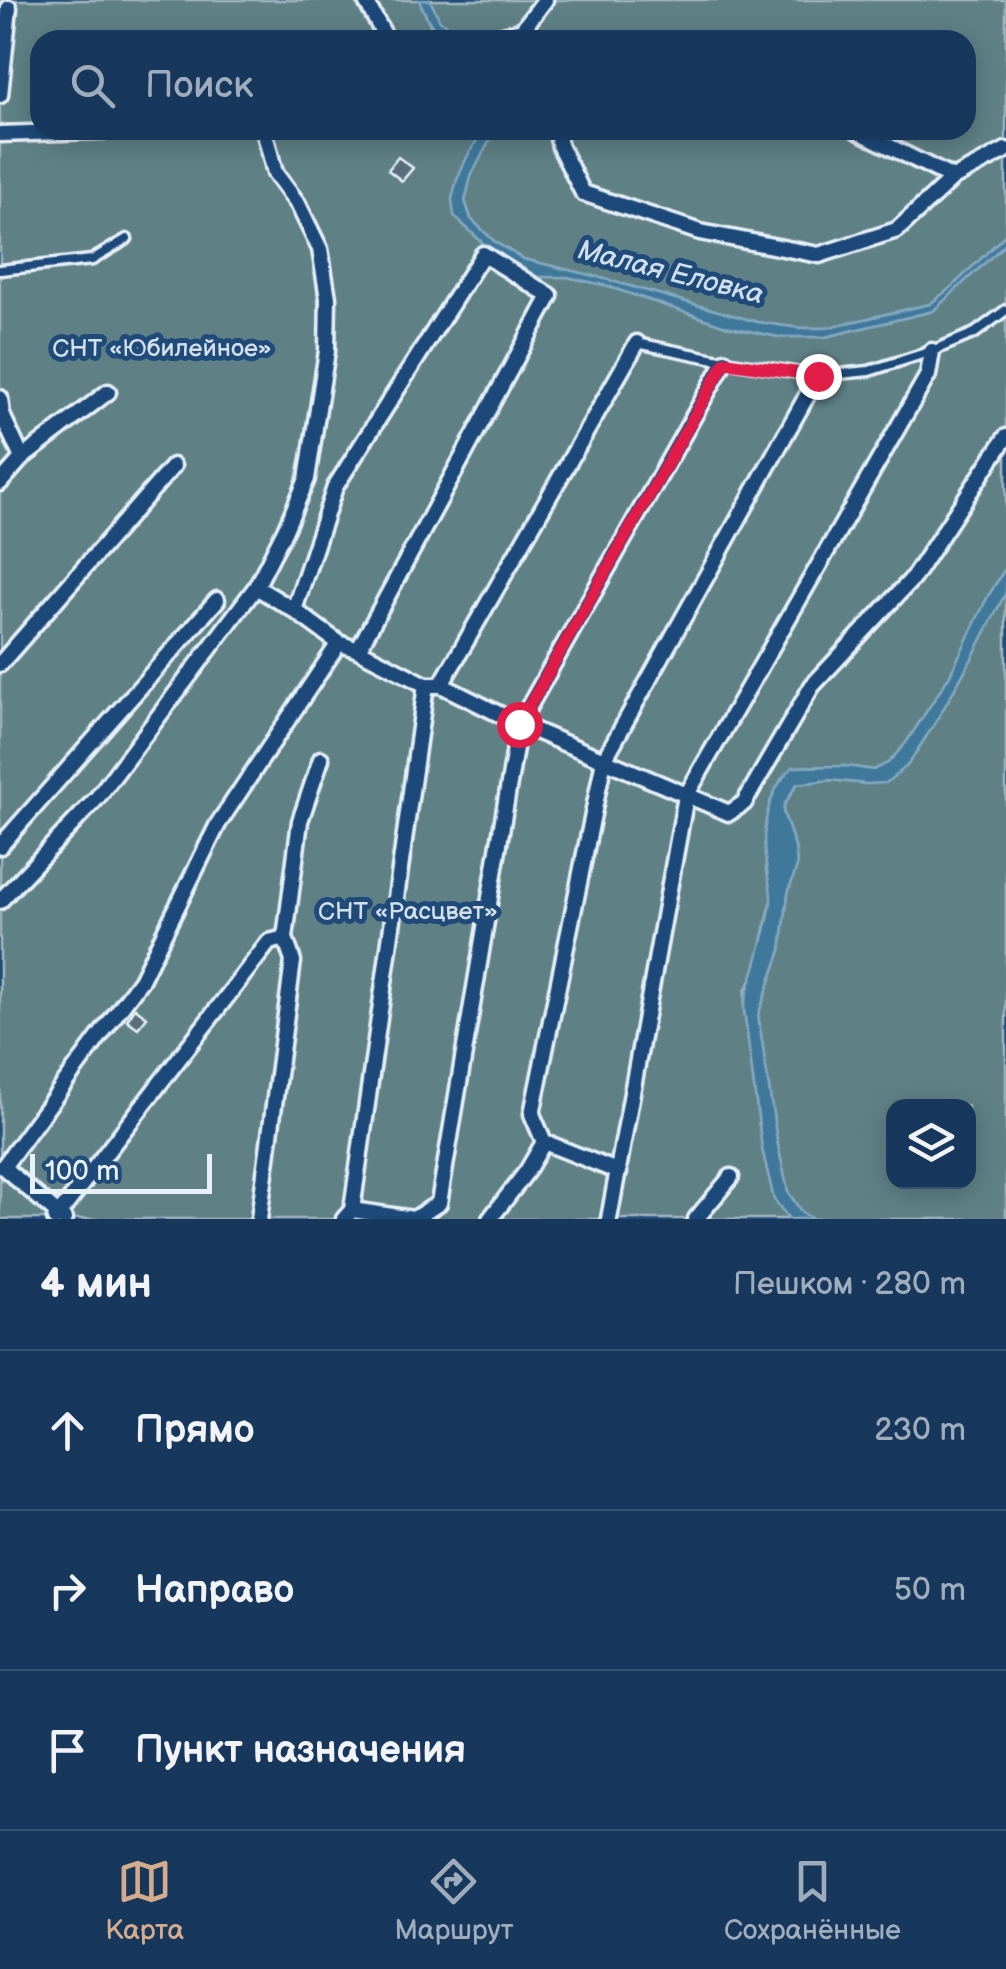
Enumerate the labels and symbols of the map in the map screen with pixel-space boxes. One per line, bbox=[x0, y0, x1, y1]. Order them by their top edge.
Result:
water label: Малая Еловка bbox=[574, 233, 767, 312]
park label: СНТ «Юбилейное» bbox=[52, 333, 272, 364]
route end bbox=[796, 354, 842, 400]
route start bbox=[497, 702, 543, 748]
park label: СНТ «Расцвет» bbox=[318, 896, 498, 927]
scale bar bbox=[30, 1149, 212, 1194]

